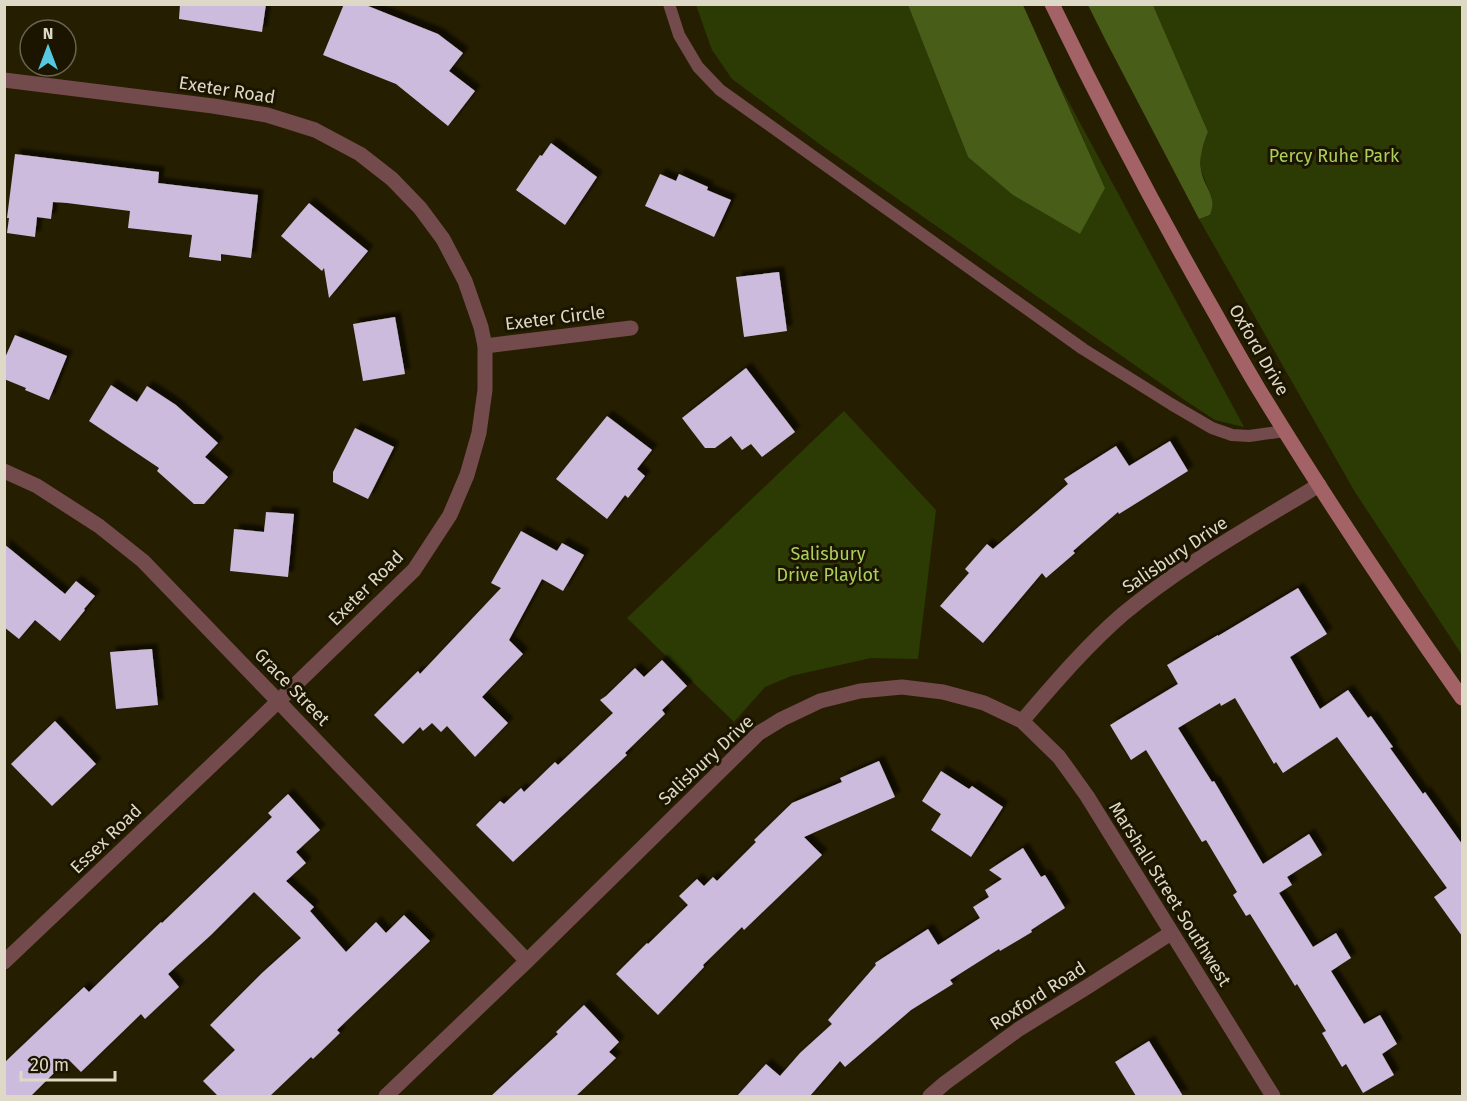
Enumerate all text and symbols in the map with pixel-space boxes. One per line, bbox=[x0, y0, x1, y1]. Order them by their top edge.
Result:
north arrow bbox=[18, 18, 78, 78]
text: N bbox=[43, 24, 53, 43]
street label: Exeter Road bbox=[177, 72, 277, 108]
park label: Percy Ruhe Park bbox=[1269, 145, 1400, 167]
street label: Exeter Circle bbox=[504, 301, 606, 335]
street label: Oxford Drive bbox=[1224, 301, 1294, 399]
street label: Salisbury Drive bbox=[1118, 512, 1232, 598]
park label: Salisbury Drive Playlot bbox=[776, 543, 880, 586]
street label: Exeter Road bbox=[324, 546, 408, 630]
street label: Grace Street bbox=[250, 644, 335, 731]
street label: Salisbury Drive bbox=[654, 710, 758, 810]
street label: Marshall Street Southwest bbox=[1104, 798, 1236, 991]
street label: Essex Road bbox=[66, 800, 146, 878]
street label: Roxford Road bbox=[986, 957, 1090, 1035]
scale bar bbox=[21, 1044, 116, 1082]
text: 20 m bbox=[30, 1054, 69, 1076]

